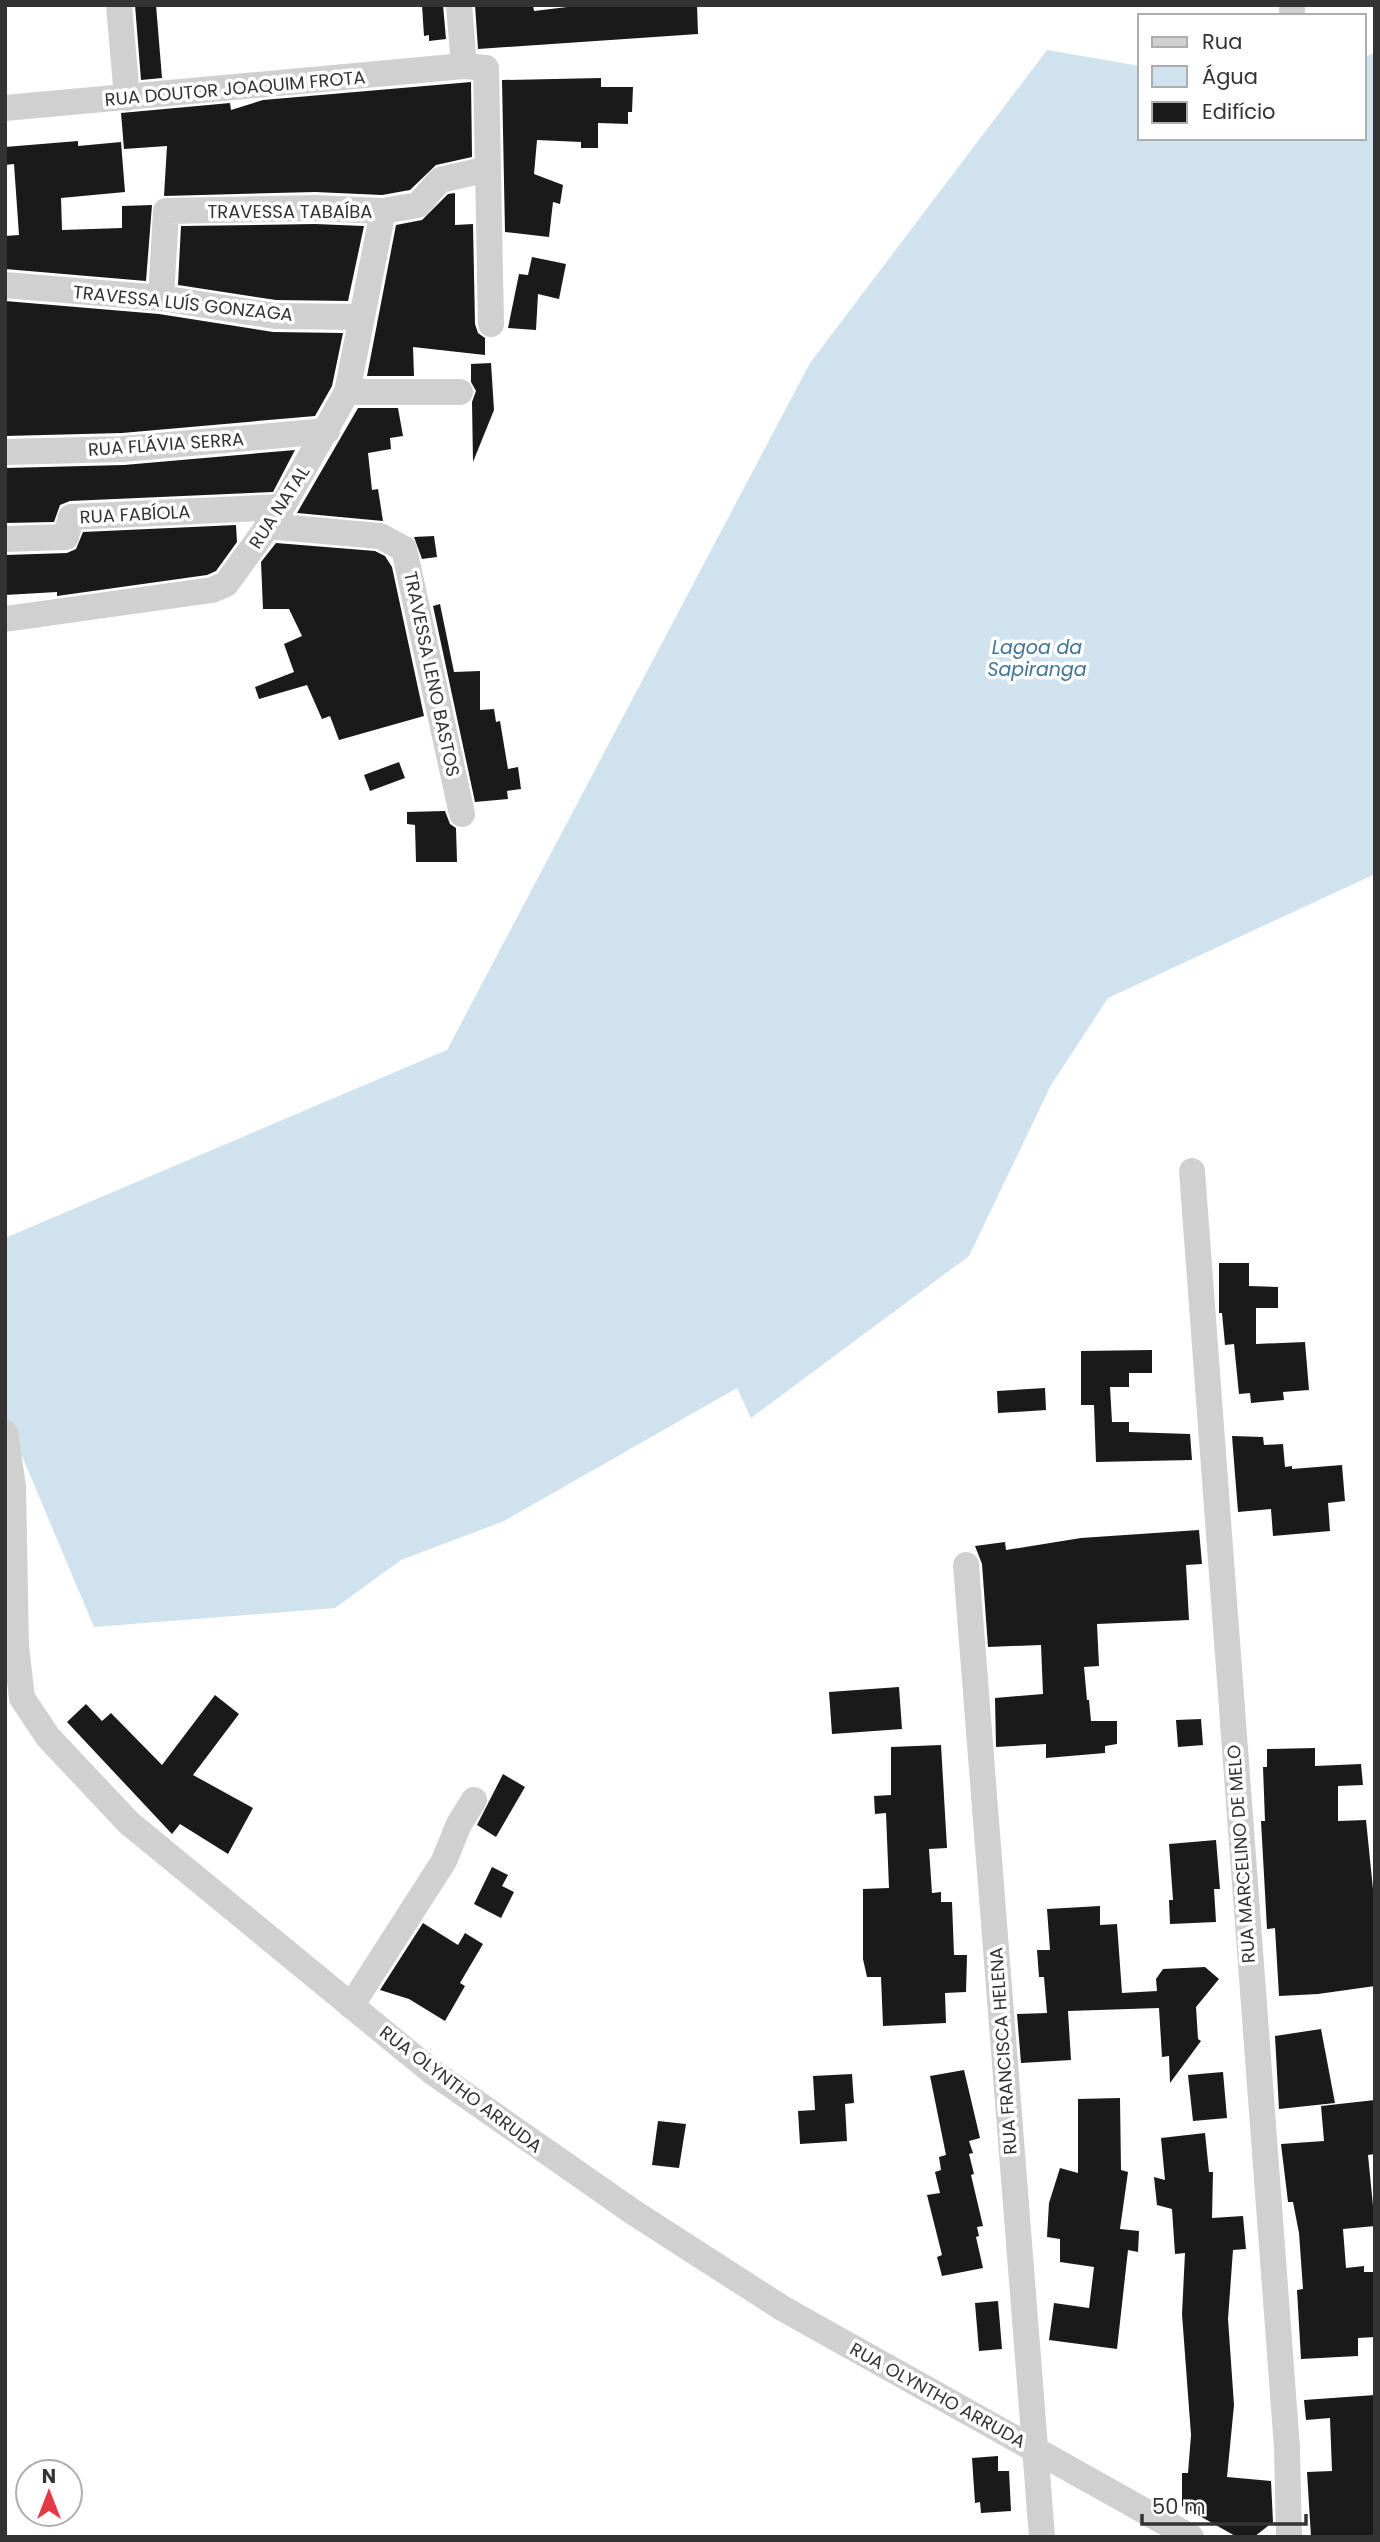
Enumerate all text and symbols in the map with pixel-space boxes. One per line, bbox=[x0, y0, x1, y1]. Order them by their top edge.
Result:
legend bbox=[1138, 14, 1366, 140]
text: Rua bbox=[1202, 27, 1242, 56]
text: Água bbox=[1202, 62, 1258, 91]
street label: RUA DOUTOR JOAQUIM FROTA bbox=[104, 64, 366, 112]
text: Edifício bbox=[1202, 97, 1276, 126]
street label: TRAVESSA TABAÍBA bbox=[208, 199, 372, 224]
street label: TRAVESSA LUÍS GONZAGA bbox=[72, 279, 294, 327]
street label: RUA FLÁVIA SERRA bbox=[87, 426, 245, 462]
street label: RUA NATAL bbox=[243, 460, 315, 553]
street label: RUA FABÍOLA bbox=[79, 499, 191, 529]
street label: TRAVESSA LENO BASTOS bbox=[398, 569, 466, 779]
water label: Lagoa da Sapiranga bbox=[987, 634, 1087, 683]
street label: RUA MARCELINO DE MELO bbox=[1221, 1744, 1261, 1964]
street label: RUA FRANCISCA HELENA bbox=[983, 1946, 1023, 2156]
street label: RUA OLYNTHO ARRUDA bbox=[375, 2020, 547, 2158]
street label: RUA OLYNTHO ARRUDA bbox=[846, 2336, 1030, 2454]
north arrow bbox=[14, 2458, 84, 2528]
text: N bbox=[42, 2463, 56, 2490]
scale bar bbox=[1142, 2482, 1306, 2526]
text: 50 m bbox=[1152, 2492, 1206, 2521]

